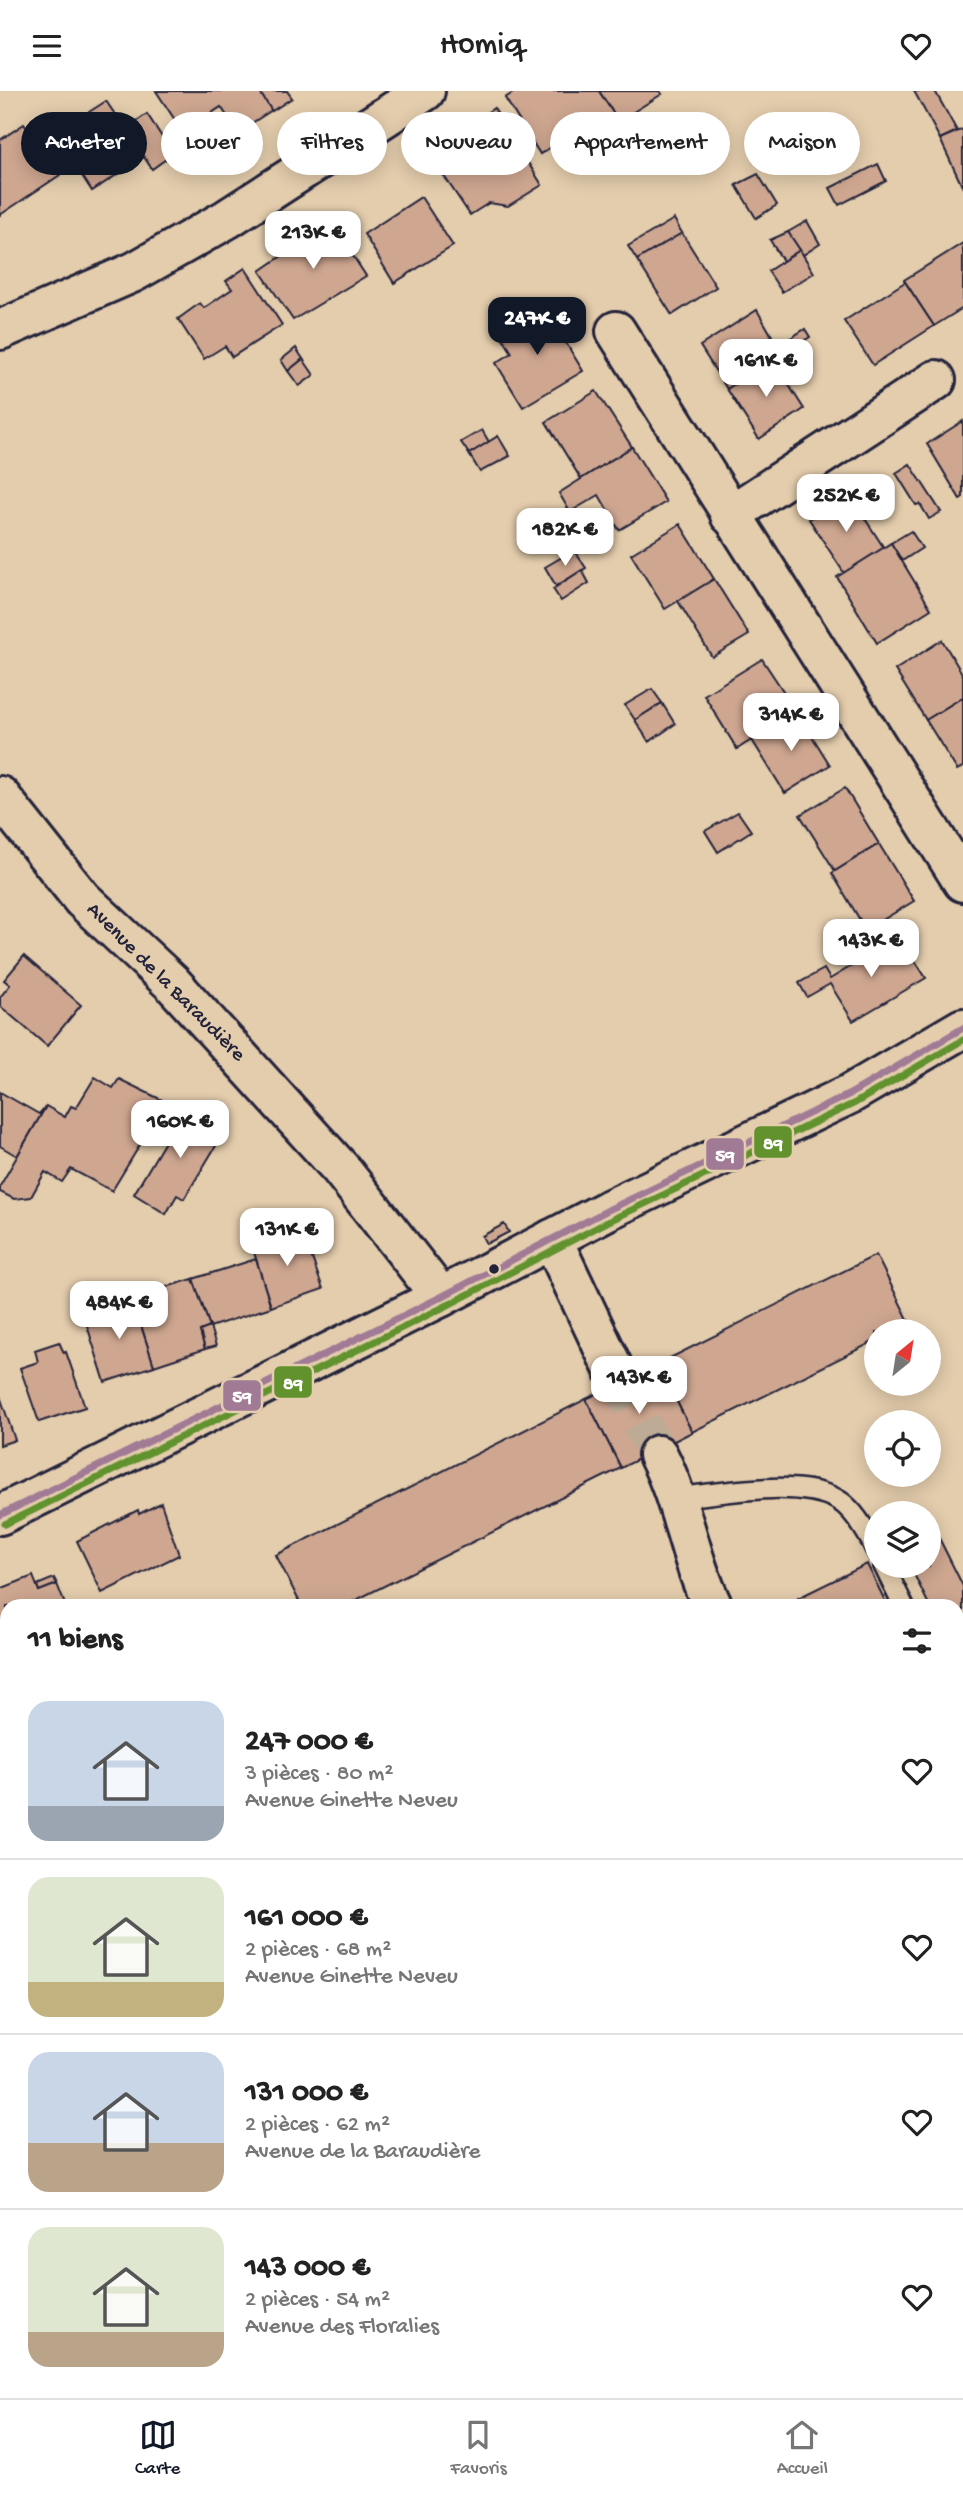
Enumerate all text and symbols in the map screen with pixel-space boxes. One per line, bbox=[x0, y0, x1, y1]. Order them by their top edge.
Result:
icon: menu bbox=[28, 27, 66, 65]
text: Homiq bbox=[440, 27, 523, 65]
icon: heart bbox=[897, 27, 935, 65]
chip: Acheter bbox=[21, 112, 147, 175]
chip: Louer bbox=[161, 112, 263, 175]
chip: Filtres bbox=[277, 112, 387, 175]
chip: Nouveau bbox=[401, 112, 536, 175]
chip: Appartement bbox=[550, 112, 730, 175]
chip: Maison bbox=[744, 112, 860, 175]
pin: 213K € bbox=[256, 211, 370, 271]
text: 213K € bbox=[281, 220, 345, 247]
pin: 247K € bbox=[480, 297, 594, 357]
text: 247K € bbox=[504, 306, 570, 333]
pin: 161K € bbox=[709, 339, 823, 399]
text: 161K € bbox=[735, 348, 797, 375]
pin: 252K € bbox=[789, 475, 903, 534]
text: 252K € bbox=[813, 483, 879, 510]
pin: 182K € bbox=[508, 509, 622, 568]
text: 182K € bbox=[533, 517, 597, 544]
pin: 314K € bbox=[734, 693, 848, 753]
text: 314K € bbox=[759, 702, 823, 729]
street label: Avenue de la Baraudière bbox=[80, 898, 251, 1069]
pin: 143K € bbox=[814, 919, 928, 979]
text: 143K € bbox=[839, 928, 903, 955]
pin: 160K € bbox=[123, 1101, 237, 1160]
text: 160K € bbox=[147, 1109, 213, 1136]
line badge: 89 bbox=[753, 1125, 793, 1159]
text: 89 bbox=[763, 1134, 783, 1157]
line badge: 59 bbox=[705, 1137, 745, 1171]
text: 59 bbox=[715, 1146, 735, 1169]
pin: 131K € bbox=[230, 1209, 344, 1268]
text: 131K € bbox=[256, 1217, 318, 1244]
unlabelled marker bbox=[487, 1262, 501, 1276]
pin: 484K € bbox=[62, 1281, 176, 1341]
text: 484K € bbox=[86, 1290, 152, 1317]
north arrow bbox=[864, 1319, 942, 1397]
map controls bbox=[864, 1319, 941, 1578]
pin: 143K € bbox=[582, 1357, 696, 1416]
line badge: 89 bbox=[273, 1365, 313, 1399]
text: 143K € bbox=[607, 1365, 671, 1392]
text: 89 bbox=[283, 1374, 303, 1397]
line badge: 59 bbox=[222, 1379, 262, 1412]
text: 59 bbox=[232, 1387, 252, 1410]
button: locate bbox=[864, 1410, 941, 1487]
button: layers bbox=[864, 1501, 941, 1578]
icon: filters bbox=[898, 1622, 936, 1660]
text: 11 biens bbox=[28, 1624, 122, 1659]
text: 247 000 € bbox=[245, 1726, 373, 1761]
icon: home bbox=[84, 1729, 168, 1813]
icon: heart bbox=[898, 1752, 936, 1790]
text: 3 pièces · 80 m² bbox=[245, 1761, 393, 1788]
text: Avenue Ginette Neveu bbox=[245, 1788, 458, 1815]
text: 161 000 € bbox=[245, 1902, 368, 1937]
icon: home bbox=[84, 1905, 168, 1989]
icon: heart bbox=[898, 1928, 936, 1966]
text: 2 pièces · 68 m² bbox=[245, 1937, 391, 1964]
text: Avenue Ginette Neveu bbox=[245, 1964, 458, 1991]
text: 131 000 € bbox=[245, 2077, 368, 2112]
icon: home bbox=[84, 2080, 168, 2164]
icon: heart bbox=[898, 2103, 936, 2141]
text: 2 pièces · 62 m² bbox=[245, 2112, 390, 2139]
text: Avenue de la Baraudière bbox=[245, 2139, 480, 2166]
text: 143 000 € bbox=[245, 2252, 370, 2287]
icon: home bbox=[84, 2255, 168, 2339]
icon: heart bbox=[898, 2278, 936, 2316]
text: 2 pièces · 54 m² bbox=[245, 2287, 390, 2314]
text: Avenue des Floralies bbox=[245, 2314, 439, 2341]
tab: Carte bbox=[135, 2416, 180, 2481]
tab: Favoris bbox=[450, 2416, 507, 2481]
tab: Accueil bbox=[777, 2416, 828, 2481]

